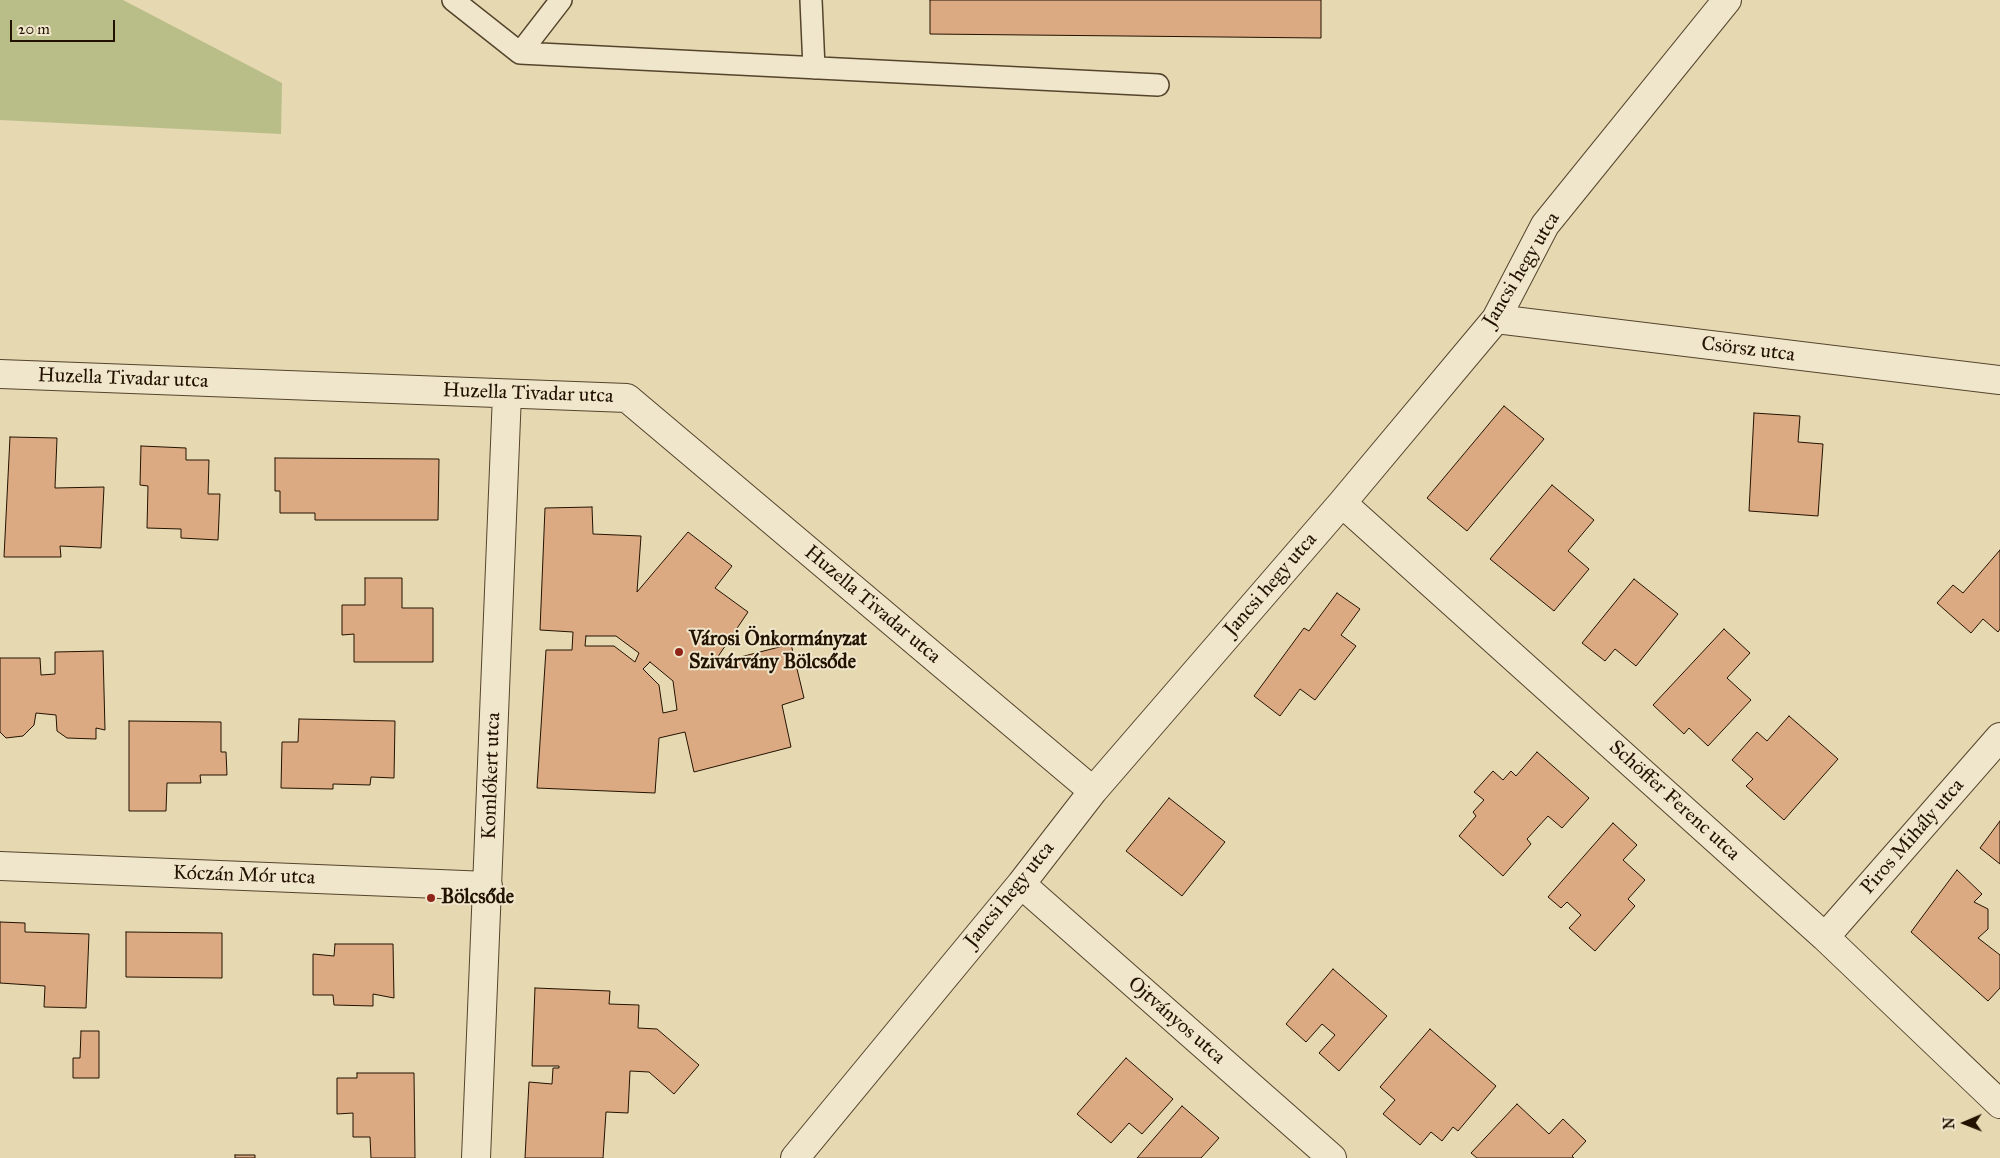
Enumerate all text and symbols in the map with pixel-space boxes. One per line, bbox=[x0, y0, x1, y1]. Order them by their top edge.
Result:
scale bar bbox=[12, 10, 118, 42]
text: 20 m bbox=[18, 20, 50, 38]
street label: Jancsi hegy utca bbox=[1478, 208, 1566, 332]
street label: Csörsz utca bbox=[1700, 332, 1796, 368]
street label: Huzella Tivadar utca bbox=[37, 364, 209, 394]
street label: Huzella Tivadar utca bbox=[442, 379, 614, 409]
street label: Jancsi hegy utca bbox=[1219, 528, 1323, 642]
street label: Huzella Tivadar utca bbox=[799, 541, 945, 669]
place label: Városi Önkormányzat Szivárvány Bölcsőde bbox=[689, 628, 867, 675]
marker: Városi Önkormányzat Szivárvány Bölcsőde bbox=[673, 646, 685, 658]
street label: Komlókert utca bbox=[478, 712, 506, 840]
street label: Schöffer Ferenc utca bbox=[1603, 736, 1745, 866]
street label: Piros Mihály utca bbox=[1856, 774, 1970, 900]
street label: Jancsi hegy utca bbox=[960, 837, 1060, 953]
street label: Kóczán Mór utca bbox=[172, 862, 316, 890]
place label: Bölcsőde bbox=[441, 886, 514, 910]
marker: Bölcsőde bbox=[425, 892, 437, 904]
street label: Ojtványos utca bbox=[1122, 972, 1230, 1070]
north arrow bbox=[1940, 1098, 1990, 1148]
text: N bbox=[1941, 1117, 1958, 1129]

